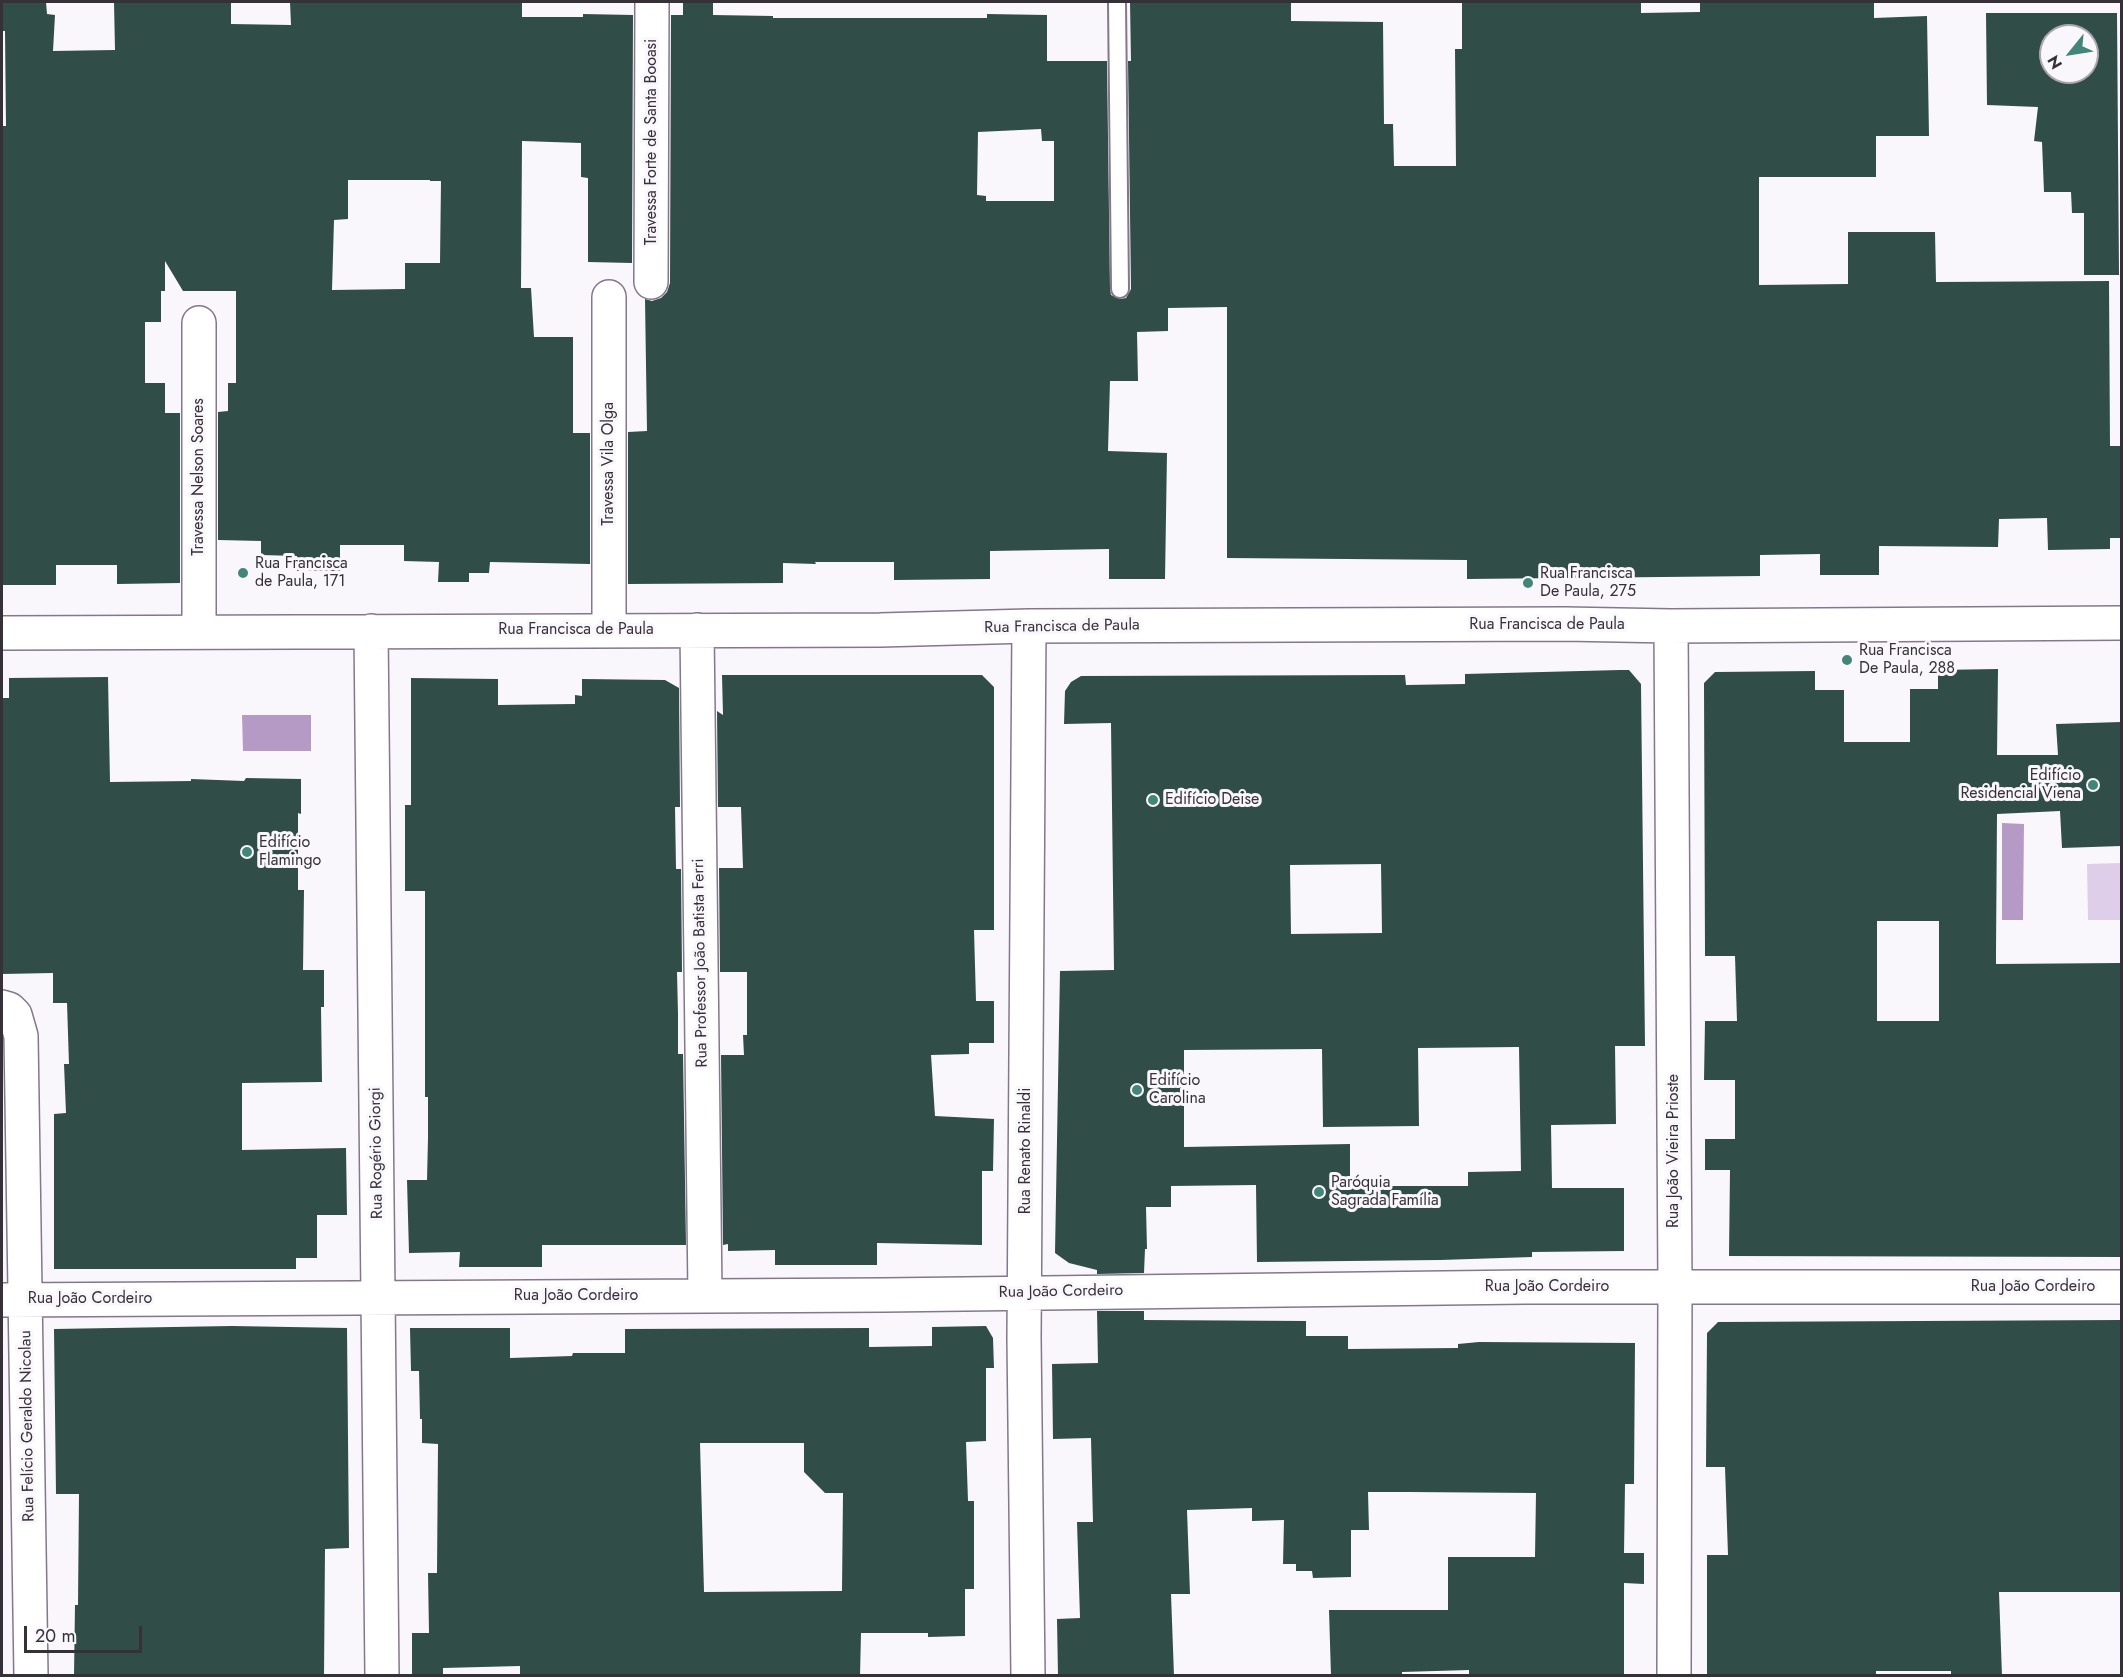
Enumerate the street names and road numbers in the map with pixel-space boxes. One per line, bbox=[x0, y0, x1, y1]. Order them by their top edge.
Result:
street label: Travessa Forte de Santa Booasi bbox=[642, 39, 662, 245]
street label: Travessa Nelson Soares bbox=[189, 398, 209, 556]
street label: Travessa Vila Olga bbox=[599, 402, 619, 526]
street label: Rua Francisca de Paula bbox=[1469, 615, 1625, 635]
street label: Rua Francisca de Paula bbox=[984, 616, 1140, 638]
street label: Rua Francisca de Paula bbox=[498, 620, 654, 640]
street label: Rua Professor João Batista Ferri bbox=[690, 858, 712, 1068]
street label: Rua João Vieira Prioste bbox=[1664, 1074, 1684, 1228]
street label: Rua Rogério Giorgi bbox=[366, 1087, 388, 1219]
street label: Rua Renato Rinaldi bbox=[1016, 1088, 1036, 1214]
street label: Rua João Cordeiro bbox=[1485, 1277, 1609, 1297]
street label: Rua João Cordeiro bbox=[1971, 1277, 2095, 1297]
street label: Rua João Cordeiro bbox=[999, 1281, 1123, 1303]
street label: Rua João Cordeiro bbox=[514, 1286, 638, 1306]
street label: Rua João Cordeiro bbox=[28, 1289, 152, 1309]
street label: Rua Felício Geraldo Nicolau bbox=[17, 1330, 39, 1522]

